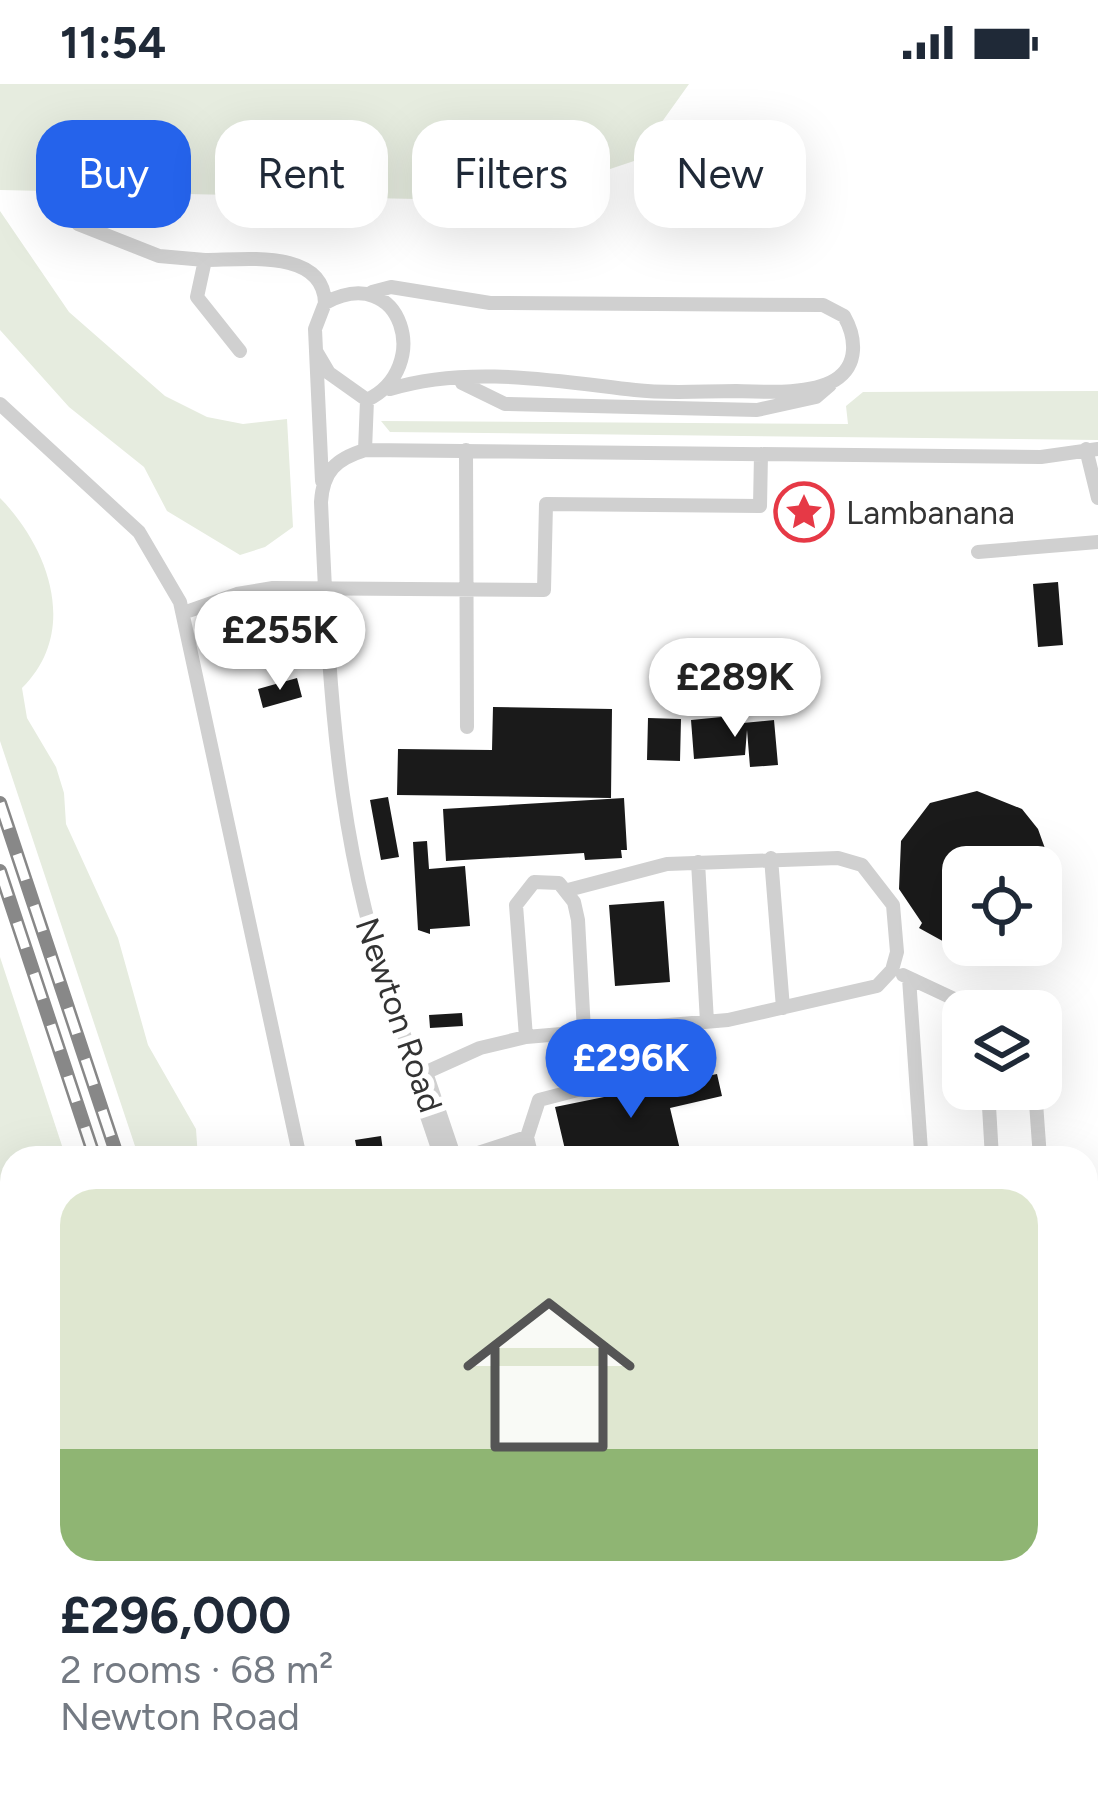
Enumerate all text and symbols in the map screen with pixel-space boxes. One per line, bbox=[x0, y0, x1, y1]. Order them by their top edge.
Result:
text: 11:54 bbox=[60, 15, 166, 69]
chip: Buy bbox=[36, 120, 191, 228]
chip: Rent bbox=[215, 120, 388, 228]
chip: Filters bbox=[412, 120, 610, 228]
chip: New bbox=[634, 120, 806, 228]
place icon: Lambanana bbox=[773, 481, 835, 543]
place label: Lambanana bbox=[846, 493, 1015, 532]
pin: £255K bbox=[196, 591, 364, 693]
text: £255K bbox=[221, 606, 339, 653]
pin: £289K bbox=[651, 638, 819, 740]
text: £289K bbox=[676, 653, 794, 700]
map controls bbox=[942, 846, 1062, 1110]
button: locate bbox=[942, 846, 1062, 966]
street label: Newton Road bbox=[348, 913, 450, 1117]
button: layers bbox=[942, 990, 1062, 1110]
pin: £296K bbox=[547, 1019, 715, 1121]
text: £296K bbox=[572, 1034, 690, 1081]
icon: home bbox=[441, 1267, 657, 1483]
text: £296,000 bbox=[60, 1585, 291, 1646]
text: 2 rooms · 68 m² bbox=[60, 1646, 333, 1693]
text: Newton Road bbox=[60, 1693, 300, 1740]

